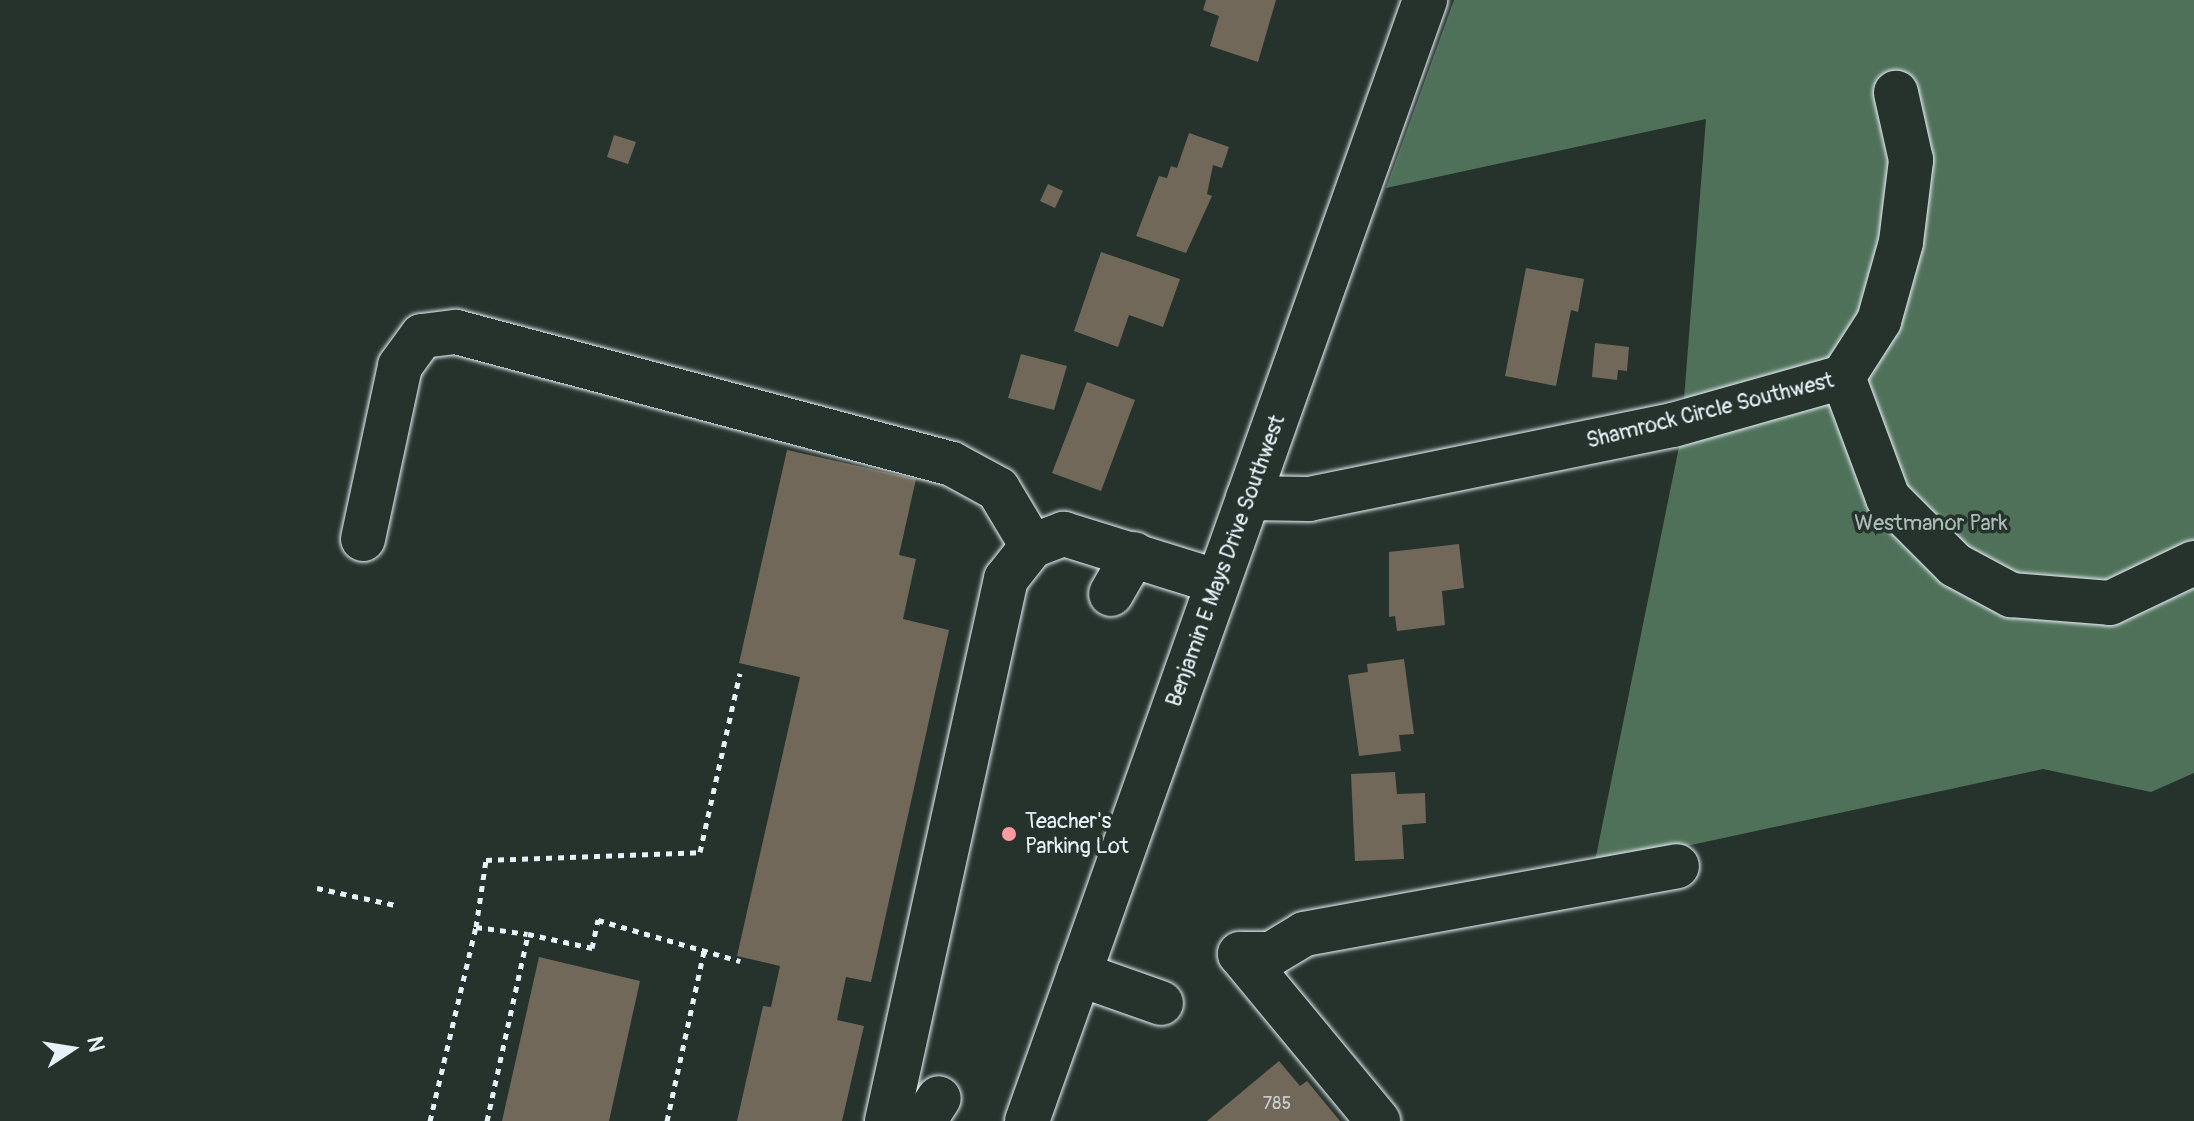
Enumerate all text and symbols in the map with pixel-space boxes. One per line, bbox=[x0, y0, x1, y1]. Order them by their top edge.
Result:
street label: Shamrock Circle Southwest bbox=[1584, 367, 1836, 455]
street label: Benjamin E Mays Drive Southwest bbox=[1161, 412, 1291, 710]
park label: Westmanor Park bbox=[1854, 511, 2008, 537]
place label: Teacher's Parking Lot bbox=[1025, 808, 1129, 860]
marker: Teacher's Parking Lot bbox=[1000, 825, 1018, 843]
north arrow bbox=[32, 1009, 112, 1089]
text: N bbox=[80, 1034, 111, 1054]
house number: 785 bbox=[1263, 1093, 1291, 1115]

